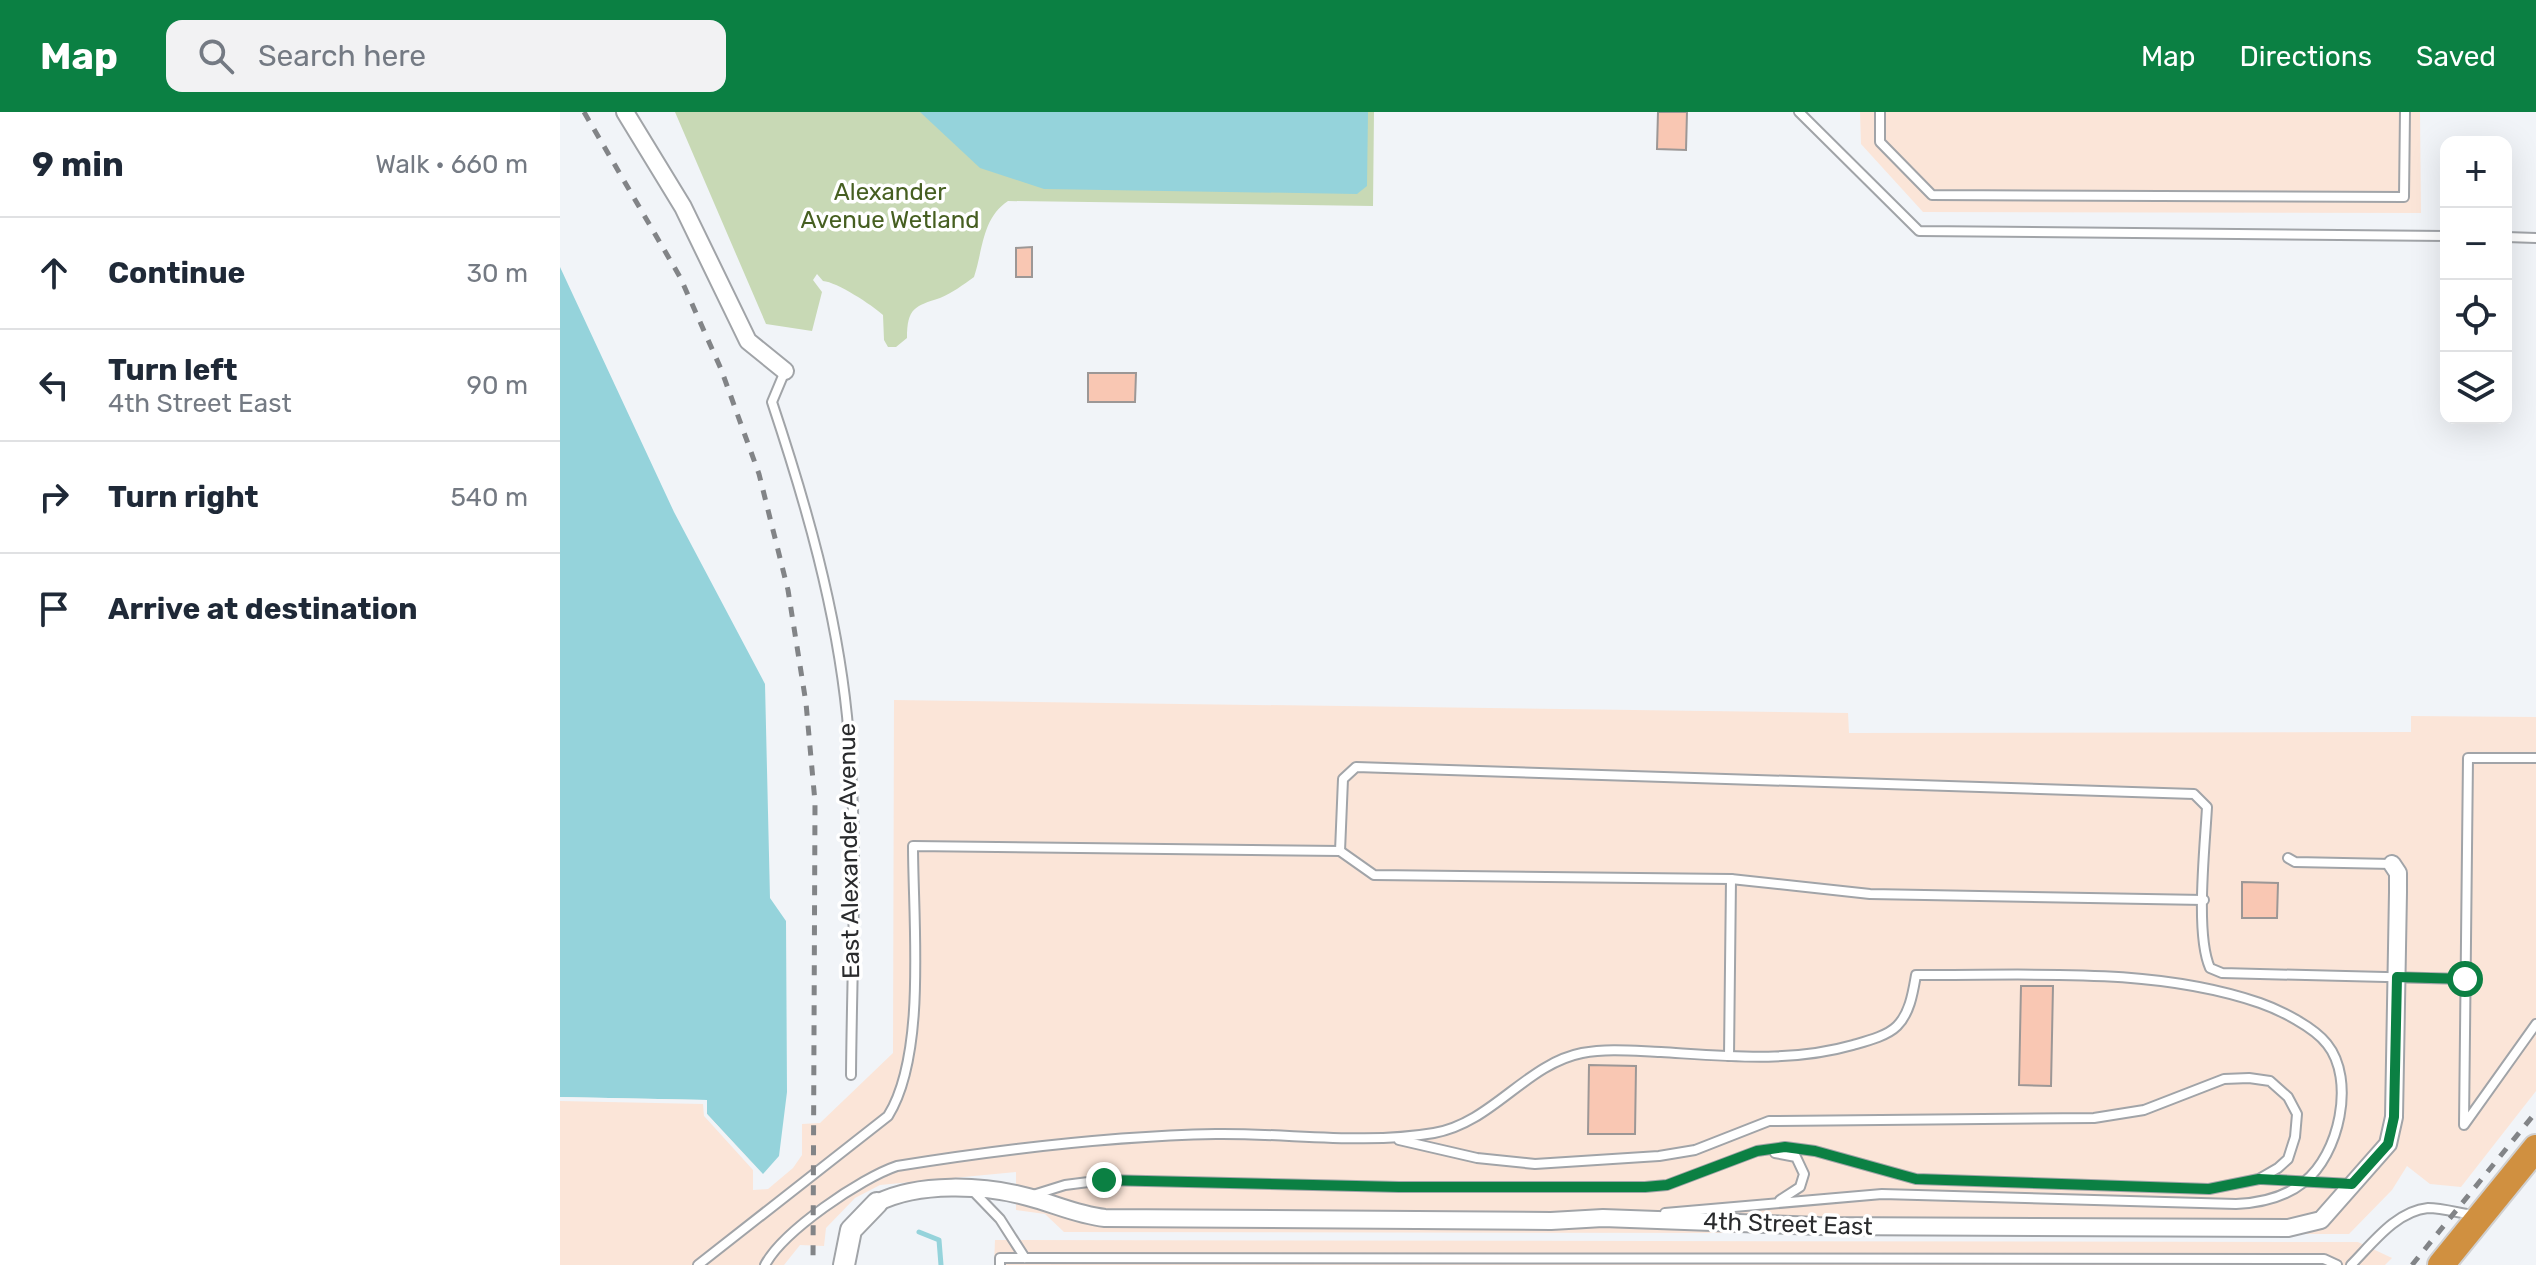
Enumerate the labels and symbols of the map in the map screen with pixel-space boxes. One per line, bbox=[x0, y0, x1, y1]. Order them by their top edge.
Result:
park label: Alexander Avenue Wetland bbox=[801, 178, 979, 234]
street label: East Alexander Avenue bbox=[833, 723, 865, 979]
route start bbox=[2447, 961, 2483, 997]
route end bbox=[1086, 1162, 1122, 1198]
street label: 4th Street East bbox=[1703, 1207, 1873, 1241]

